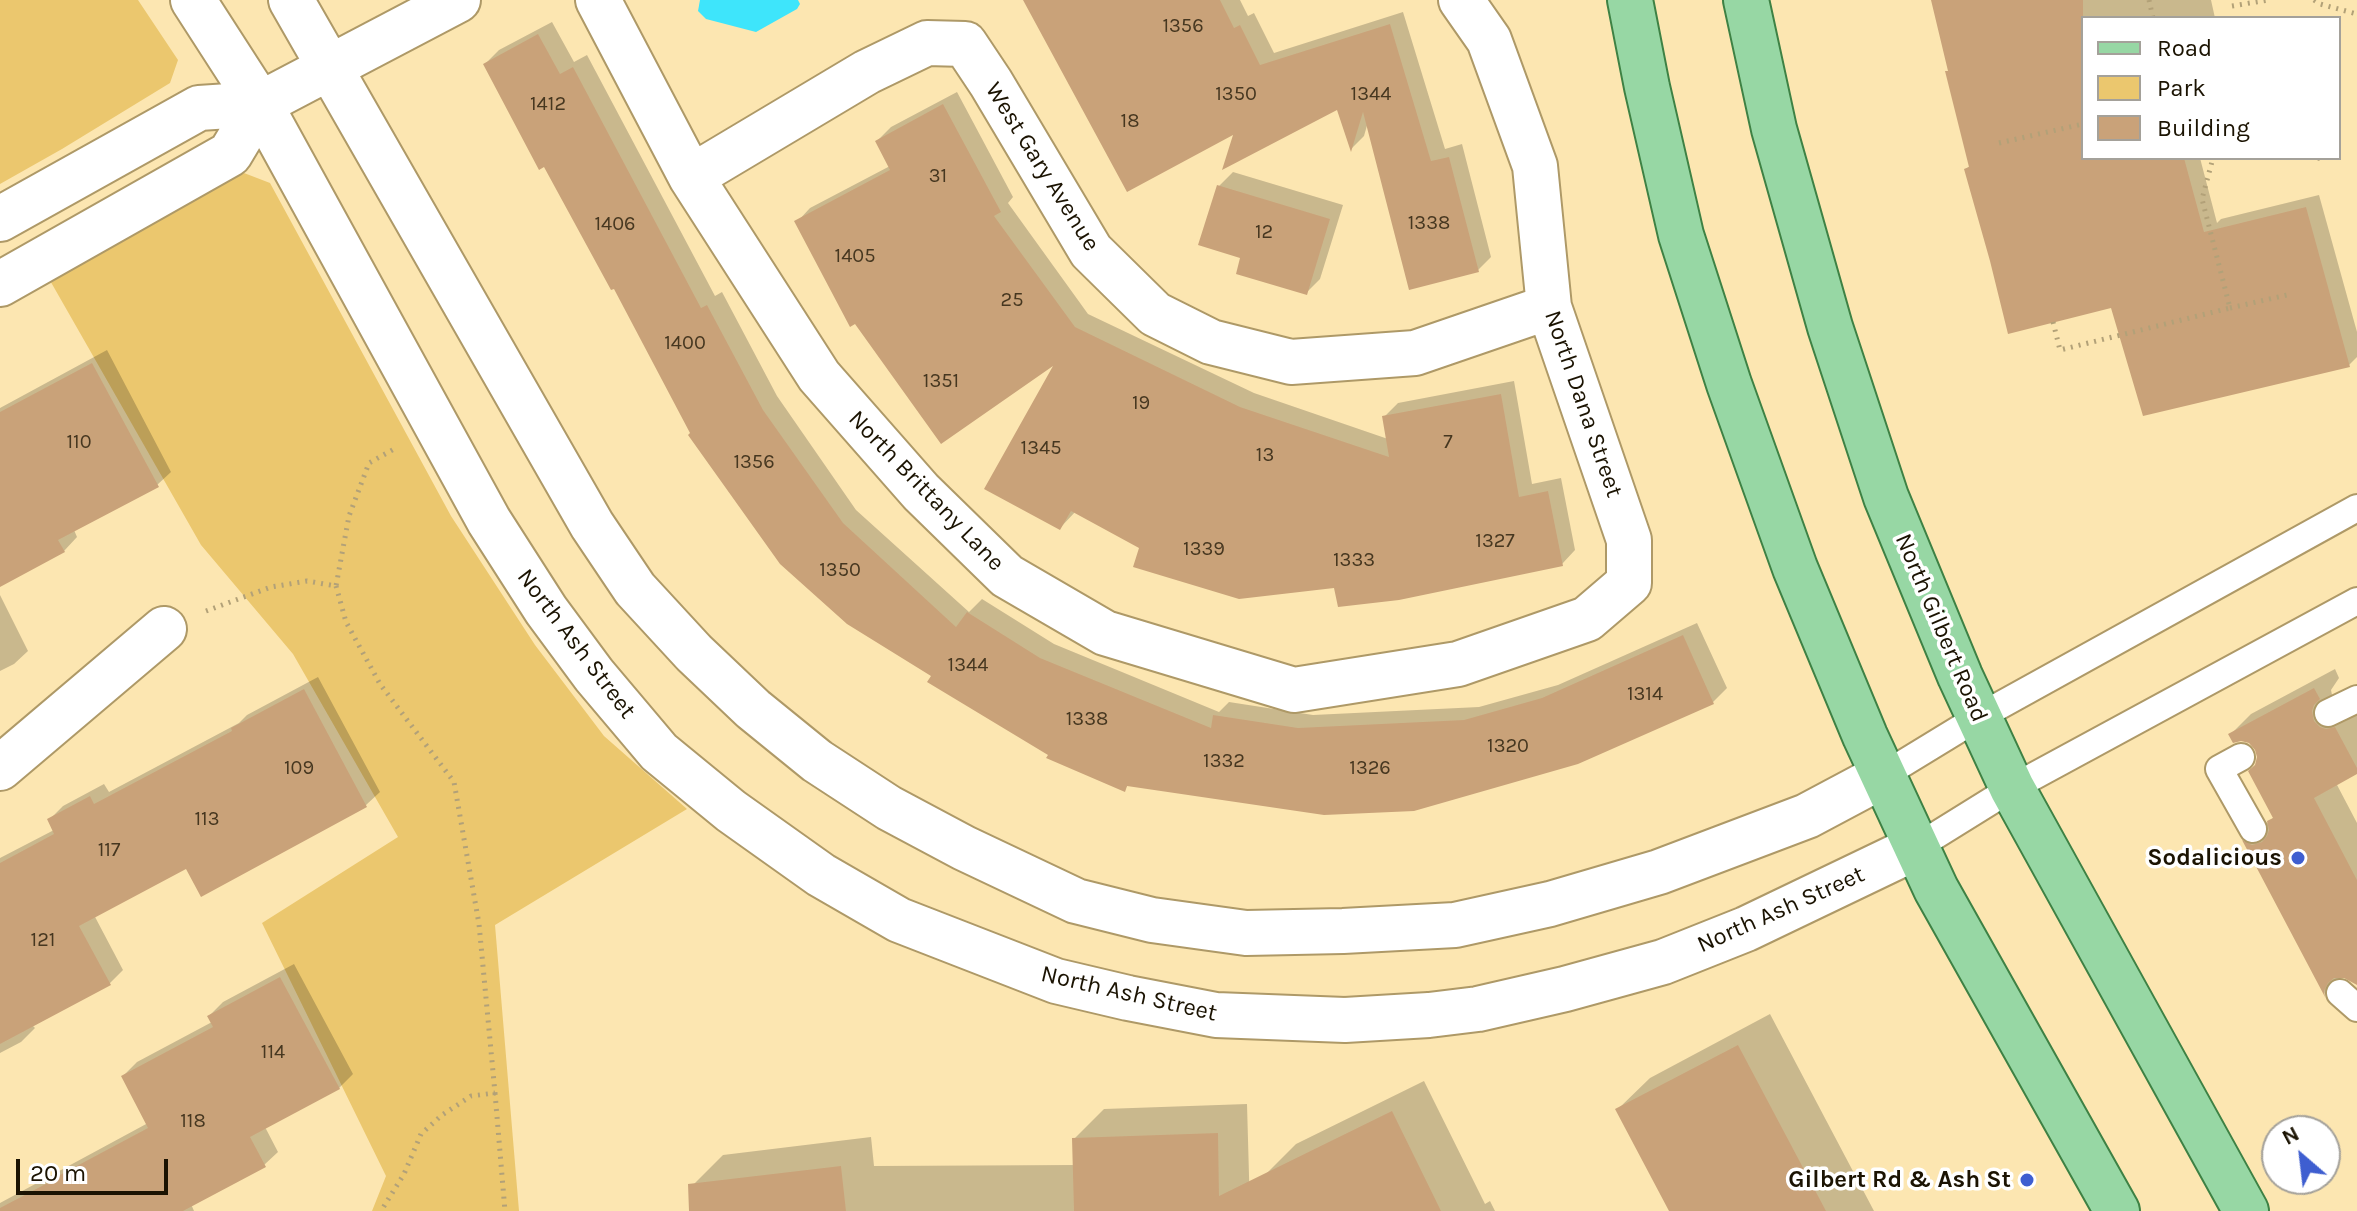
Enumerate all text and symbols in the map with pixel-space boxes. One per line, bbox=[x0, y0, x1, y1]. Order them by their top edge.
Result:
house number: 1356 bbox=[1162, 14, 1204, 38]
legend bbox=[2081, 16, 2341, 160]
text: Road bbox=[2157, 34, 2212, 62]
text: Park bbox=[2157, 74, 2206, 102]
street label: West Gary Avenue bbox=[979, 77, 1105, 257]
house number: 1350 bbox=[1215, 82, 1257, 106]
house number: 1344 bbox=[1351, 82, 1391, 106]
house number: 1412 bbox=[530, 92, 566, 116]
house number: 18 bbox=[1121, 109, 1139, 133]
text: Building bbox=[2157, 114, 2250, 142]
house number: 31 bbox=[929, 164, 947, 188]
house number: 1338 bbox=[1408, 211, 1450, 235]
house number: 1406 bbox=[594, 212, 636, 236]
house number: 12 bbox=[1255, 220, 1273, 244]
house number: 1405 bbox=[835, 244, 875, 268]
house number: 25 bbox=[1001, 288, 1023, 312]
street label: North Dana Street bbox=[1538, 307, 1628, 501]
house number: 1400 bbox=[664, 331, 706, 355]
house number: 1351 bbox=[923, 369, 959, 393]
house number: 19 bbox=[1132, 391, 1150, 415]
street label: North Brittany Lane bbox=[842, 405, 1010, 577]
house number: 110 bbox=[66, 430, 92, 454]
house number: 7 bbox=[1443, 430, 1453, 454]
house number: 1345 bbox=[1021, 436, 1061, 460]
house number: 13 bbox=[1256, 443, 1274, 467]
house number: 1356 bbox=[733, 450, 775, 474]
house number: 1327 bbox=[1475, 529, 1515, 553]
street label: North Gilbert Road bbox=[1888, 529, 1994, 727]
house number: 1339 bbox=[1183, 537, 1225, 561]
house number: 1333 bbox=[1333, 548, 1375, 572]
house number: 1350 bbox=[819, 558, 861, 582]
street label: North Ash Street bbox=[510, 564, 642, 724]
house number: 1344 bbox=[948, 653, 988, 677]
house number: 1314 bbox=[1627, 682, 1663, 706]
house number: 1338 bbox=[1066, 707, 1108, 731]
house number: 1320 bbox=[1487, 734, 1529, 758]
house number: 1332 bbox=[1203, 749, 1245, 773]
house number: 109 bbox=[284, 756, 314, 780]
house number: 1326 bbox=[1349, 756, 1391, 780]
house number: 113 bbox=[194, 807, 220, 831]
house number: 117 bbox=[98, 838, 120, 862]
place label: Sodalicious bbox=[2147, 844, 2282, 872]
marker: Sodalicious bbox=[2289, 849, 2307, 867]
street label: North Ash Street bbox=[1693, 860, 1869, 960]
house number: 121 bbox=[31, 928, 55, 952]
street label: North Ash Street bbox=[1038, 960, 1220, 1028]
house number: 114 bbox=[261, 1040, 285, 1064]
house number: 118 bbox=[180, 1109, 206, 1133]
north arrow bbox=[2261, 1115, 2341, 1195]
text: N bbox=[2278, 1120, 2304, 1151]
scale bar bbox=[20, 1143, 172, 1193]
text: 20 m bbox=[30, 1159, 86, 1187]
place label: Gilbert Rd & Ash St bbox=[1788, 1166, 2011, 1194]
marker: Gilbert Rd & Ash St bbox=[2018, 1171, 2036, 1189]

